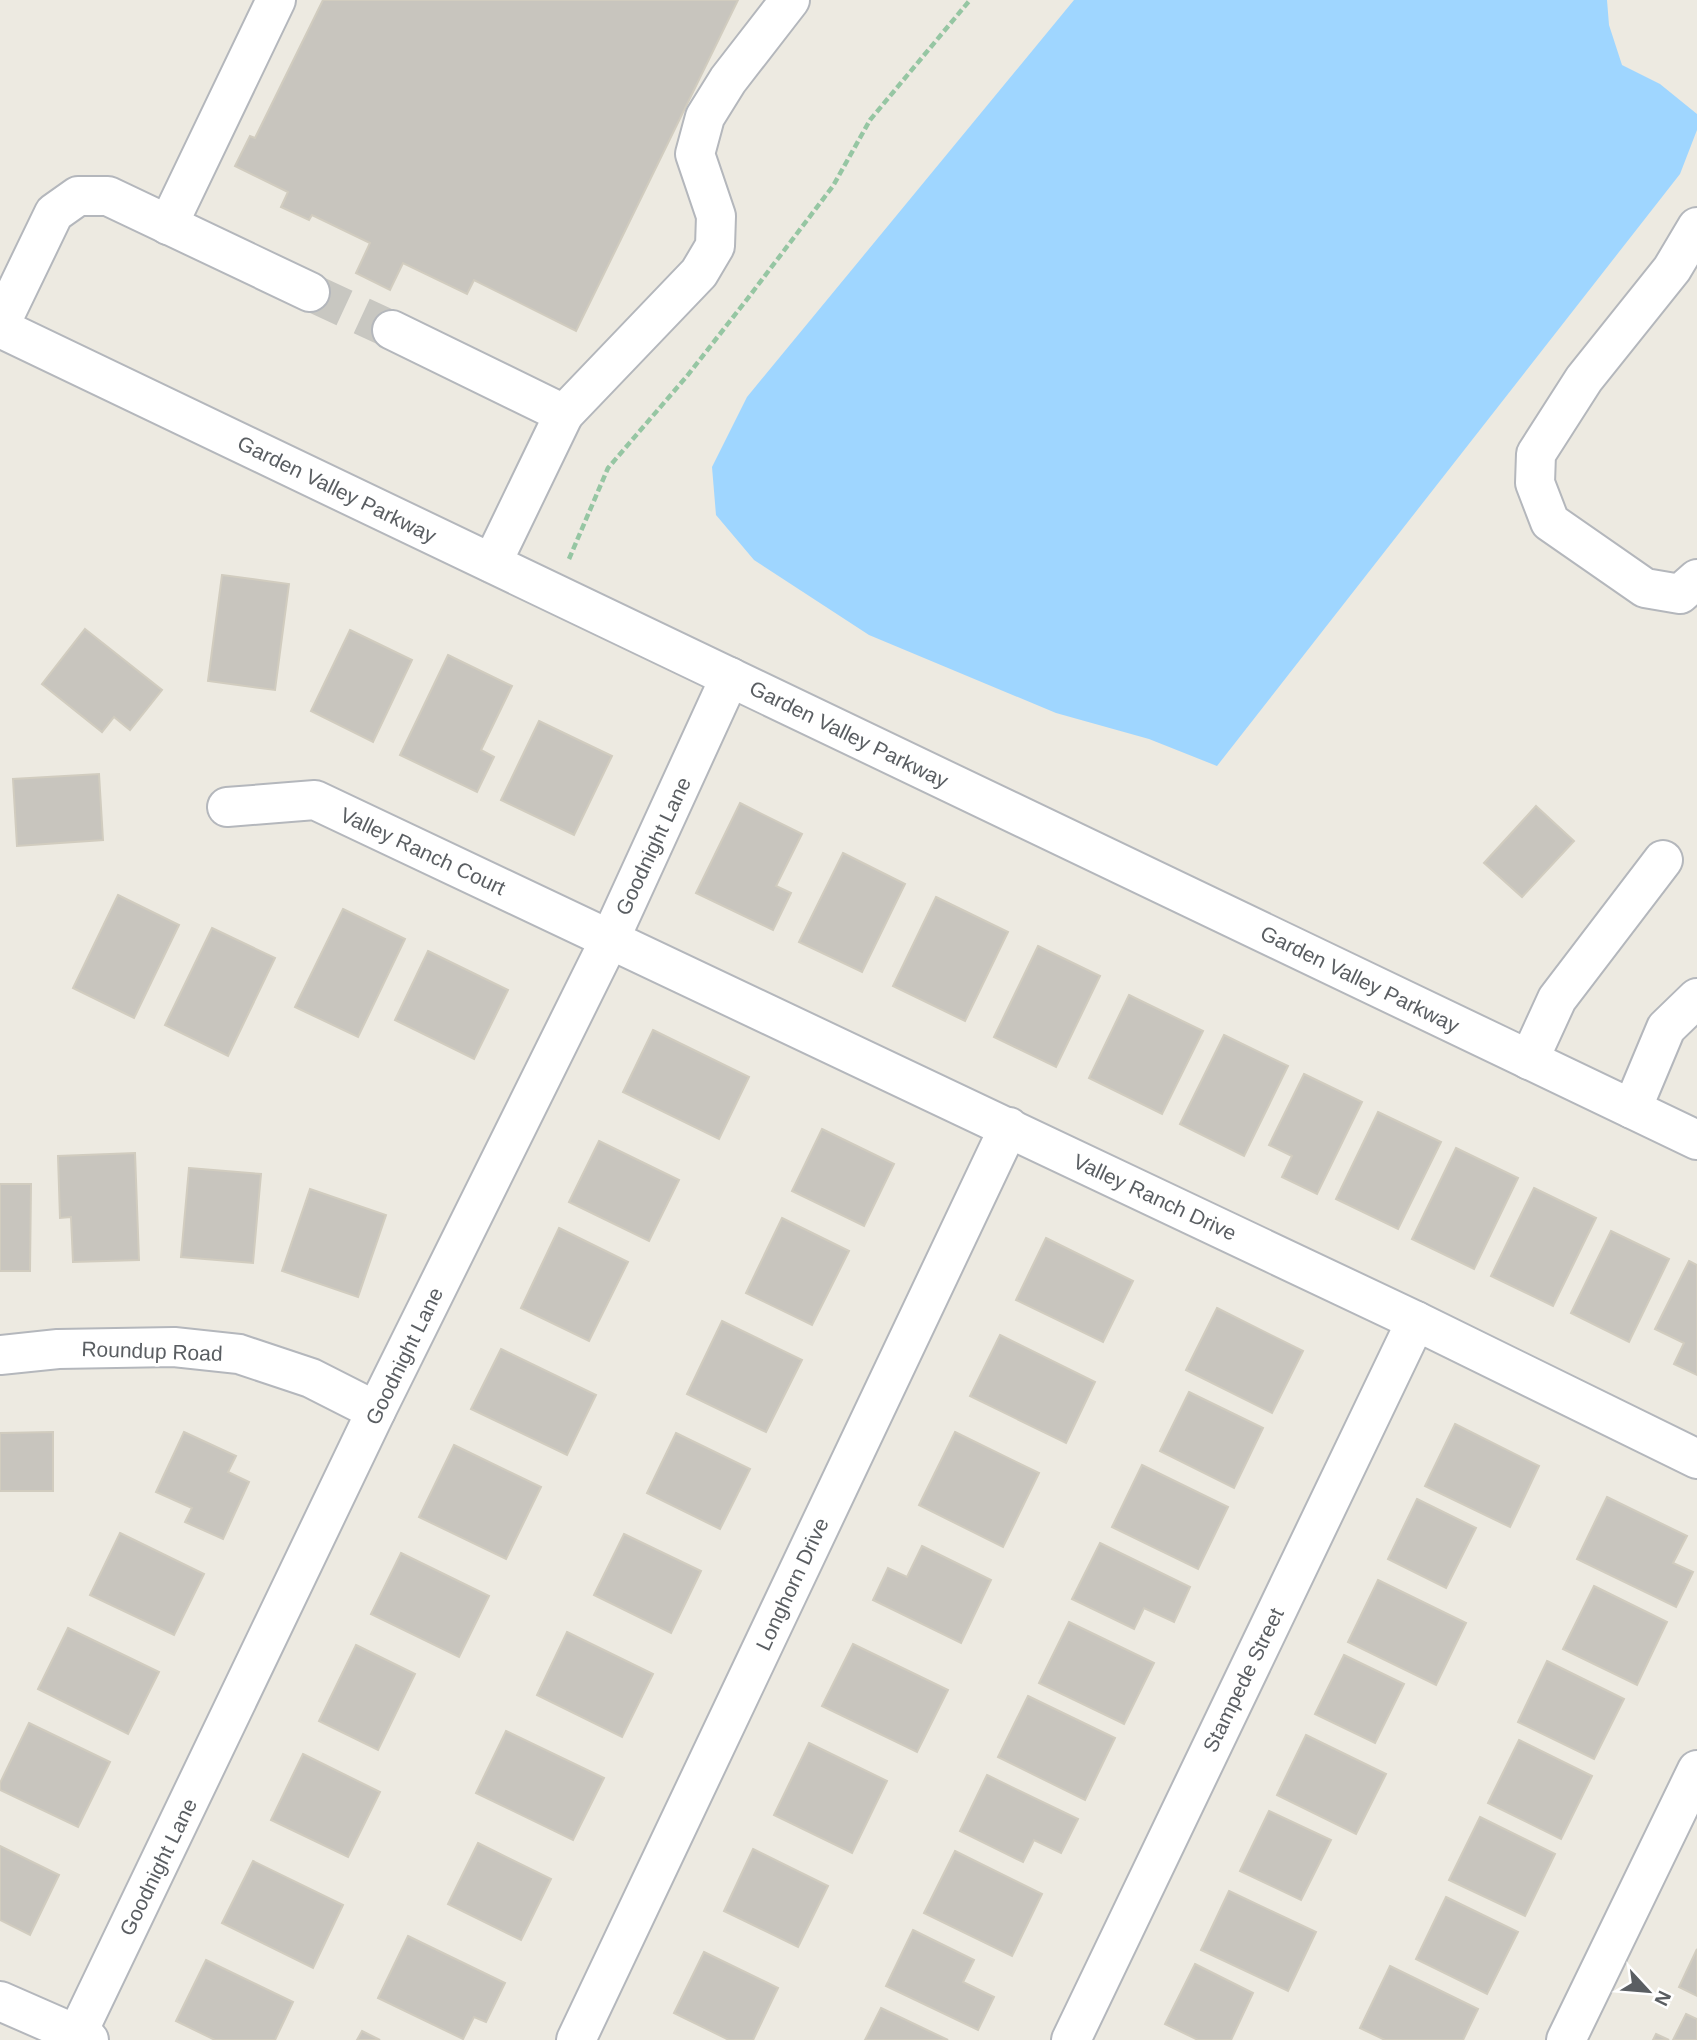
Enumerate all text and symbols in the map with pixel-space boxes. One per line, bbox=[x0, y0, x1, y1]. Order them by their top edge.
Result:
street label: Garden Valley Parkway bbox=[234, 431, 440, 547]
street label: Garden Valley Parkway bbox=[746, 676, 952, 792]
street label: Goodnight Lane bbox=[611, 773, 695, 919]
street label: Valley Ranch Court bbox=[337, 803, 509, 899]
street label: Garden Valley Parkway bbox=[1257, 921, 1463, 1037]
street label: Valley Ranch Drive bbox=[1070, 1149, 1240, 1245]
street label: Goodnight Lane bbox=[361, 1284, 447, 1428]
street label: Roundup Road bbox=[81, 1337, 223, 1365]
street label: Longhorn Drive bbox=[751, 1514, 833, 1654]
street label: Stampede Street bbox=[1198, 1604, 1288, 1756]
street label: Goodnight Lane bbox=[115, 1795, 201, 1939]
north arrow bbox=[1613, 1956, 1683, 2026]
text: N bbox=[1650, 1987, 1675, 2009]

